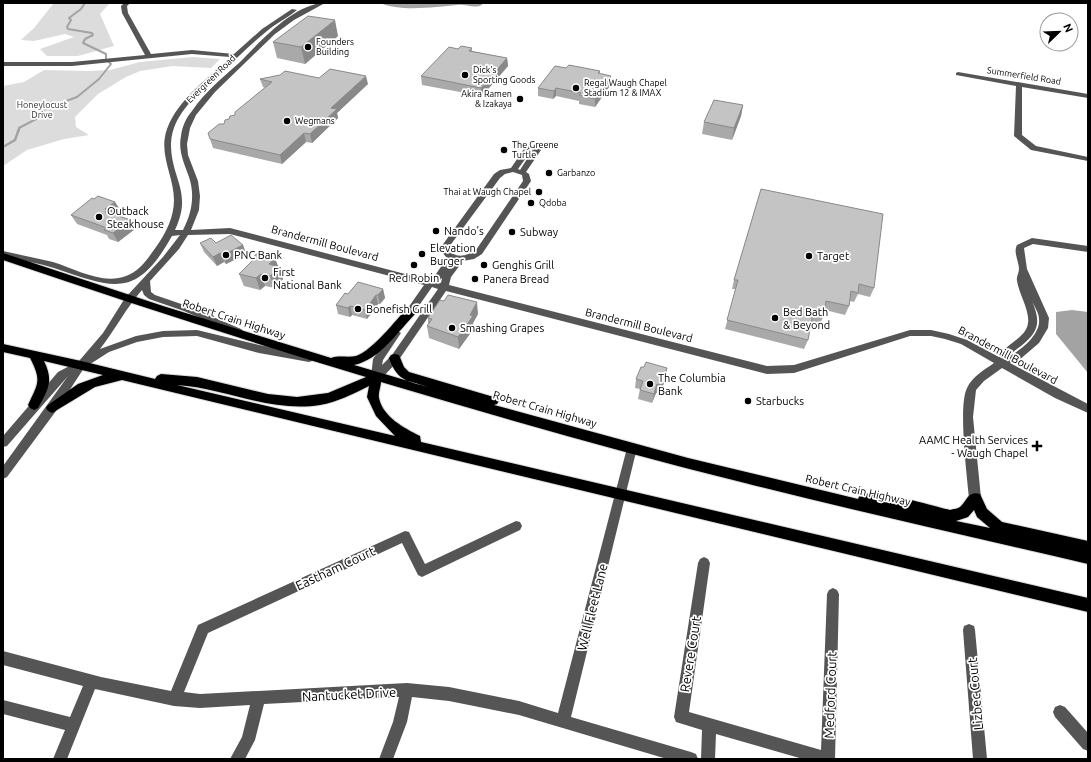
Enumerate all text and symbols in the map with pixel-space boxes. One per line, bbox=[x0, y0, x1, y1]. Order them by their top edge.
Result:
north arrow bbox=[1039, 12, 1079, 52]
text: N bbox=[1061, 22, 1075, 34]
place label: Founders Building bbox=[316, 37, 354, 57]
marker: Founders Building bbox=[303, 42, 313, 52]
street label: Evergreen Road bbox=[184, 53, 238, 105]
place label: Dick's Sporting Goods bbox=[473, 65, 536, 85]
street label: Summerfield Road bbox=[986, 65, 1062, 87]
marker: Dick's Sporting Goods bbox=[460, 70, 470, 80]
place label: Regal Waugh Chapel Stadium 12 & IMAX bbox=[584, 78, 668, 98]
marker: Regal Waugh Chapel Stadium 12 & IMAX bbox=[571, 83, 581, 93]
place label: Akira Ramen & Izakaya bbox=[461, 89, 512, 109]
marker: Akira Ramen & Izakaya bbox=[515, 94, 525, 104]
park label: Honeylocust Drive bbox=[17, 100, 68, 120]
marker: Wegmans bbox=[282, 116, 292, 126]
place label: Wegmans bbox=[295, 116, 335, 126]
place label: The Greene Turtle bbox=[512, 140, 559, 160]
marker: The Greene Turtle bbox=[499, 145, 509, 155]
marker: Garbanzo bbox=[544, 168, 554, 178]
place label: Garbanzo bbox=[557, 168, 595, 178]
place label: Thai at Waugh Chapel bbox=[444, 187, 532, 197]
marker: Thai at Waugh Chapel bbox=[534, 187, 544, 197]
marker: Qdoba bbox=[526, 198, 536, 208]
place label: Qdoba bbox=[539, 198, 566, 208]
place label: Outback Steakhouse bbox=[107, 205, 164, 230]
marker: Outback Steakhouse bbox=[94, 212, 104, 222]
street label: Brandermill Boulevard bbox=[270, 223, 380, 263]
place label: Nando's bbox=[444, 225, 484, 237]
marker: Nando's bbox=[431, 226, 441, 236]
place label: Subway bbox=[520, 226, 559, 238]
marker: Subway bbox=[507, 227, 517, 237]
place label: Elevation Burger bbox=[430, 242, 476, 267]
place label: PNC Bank bbox=[234, 249, 283, 261]
marker: Elevation Burger bbox=[417, 249, 427, 259]
marker: PNC Bank bbox=[221, 250, 231, 260]
place label: Target bbox=[817, 250, 850, 262]
marker: Target bbox=[804, 251, 814, 261]
place label: Genghis Grill bbox=[492, 259, 554, 271]
marker: Red Robin bbox=[409, 260, 419, 270]
marker: Genghis Grill bbox=[479, 260, 489, 270]
place label: First National Bank bbox=[273, 266, 342, 291]
place label: Red Robin bbox=[389, 272, 439, 284]
marker: First National Bank bbox=[260, 273, 270, 283]
place label: Panera Bread bbox=[483, 273, 549, 285]
marker: Panera Bread bbox=[470, 274, 480, 284]
street label: Robert Crain Highway bbox=[181, 297, 288, 341]
place label: Bonefish Grill bbox=[366, 303, 432, 315]
marker: Bonefish Grill bbox=[353, 304, 363, 314]
street label: Brandermill Boulevard bbox=[584, 306, 694, 344]
place label: Bed Bath & Beyond bbox=[783, 306, 830, 331]
marker: Bed Bath & Beyond bbox=[770, 313, 780, 323]
place label: Smashing Grapes bbox=[460, 322, 544, 334]
marker: Smashing Grapes bbox=[447, 323, 457, 333]
street label: Brandermill Boulevard bbox=[956, 324, 1060, 386]
place label: The Columbia Bank bbox=[658, 372, 726, 397]
marker: The Columbia Bank bbox=[645, 379, 655, 389]
street label: Robert Crain Highway bbox=[492, 388, 599, 430]
place label: Starbucks bbox=[756, 395, 804, 407]
marker: Starbucks bbox=[743, 396, 753, 406]
place label: AAMC Health Services - Waugh Chapel bbox=[919, 434, 1028, 459]
marker: AAMC Health Services - Waugh Chapel bbox=[1031, 440, 1043, 452]
street label: Robert Crain Highway bbox=[804, 472, 912, 508]
street label: Eastham Court bbox=[293, 543, 377, 593]
street label: Well Fleet Lane bbox=[574, 562, 610, 652]
street label: Revere Court bbox=[677, 615, 703, 693]
street label: Medford Court bbox=[821, 651, 839, 739]
street label: Lizbec Court bbox=[965, 657, 985, 731]
street label: Nantucket Drive bbox=[302, 685, 396, 703]

